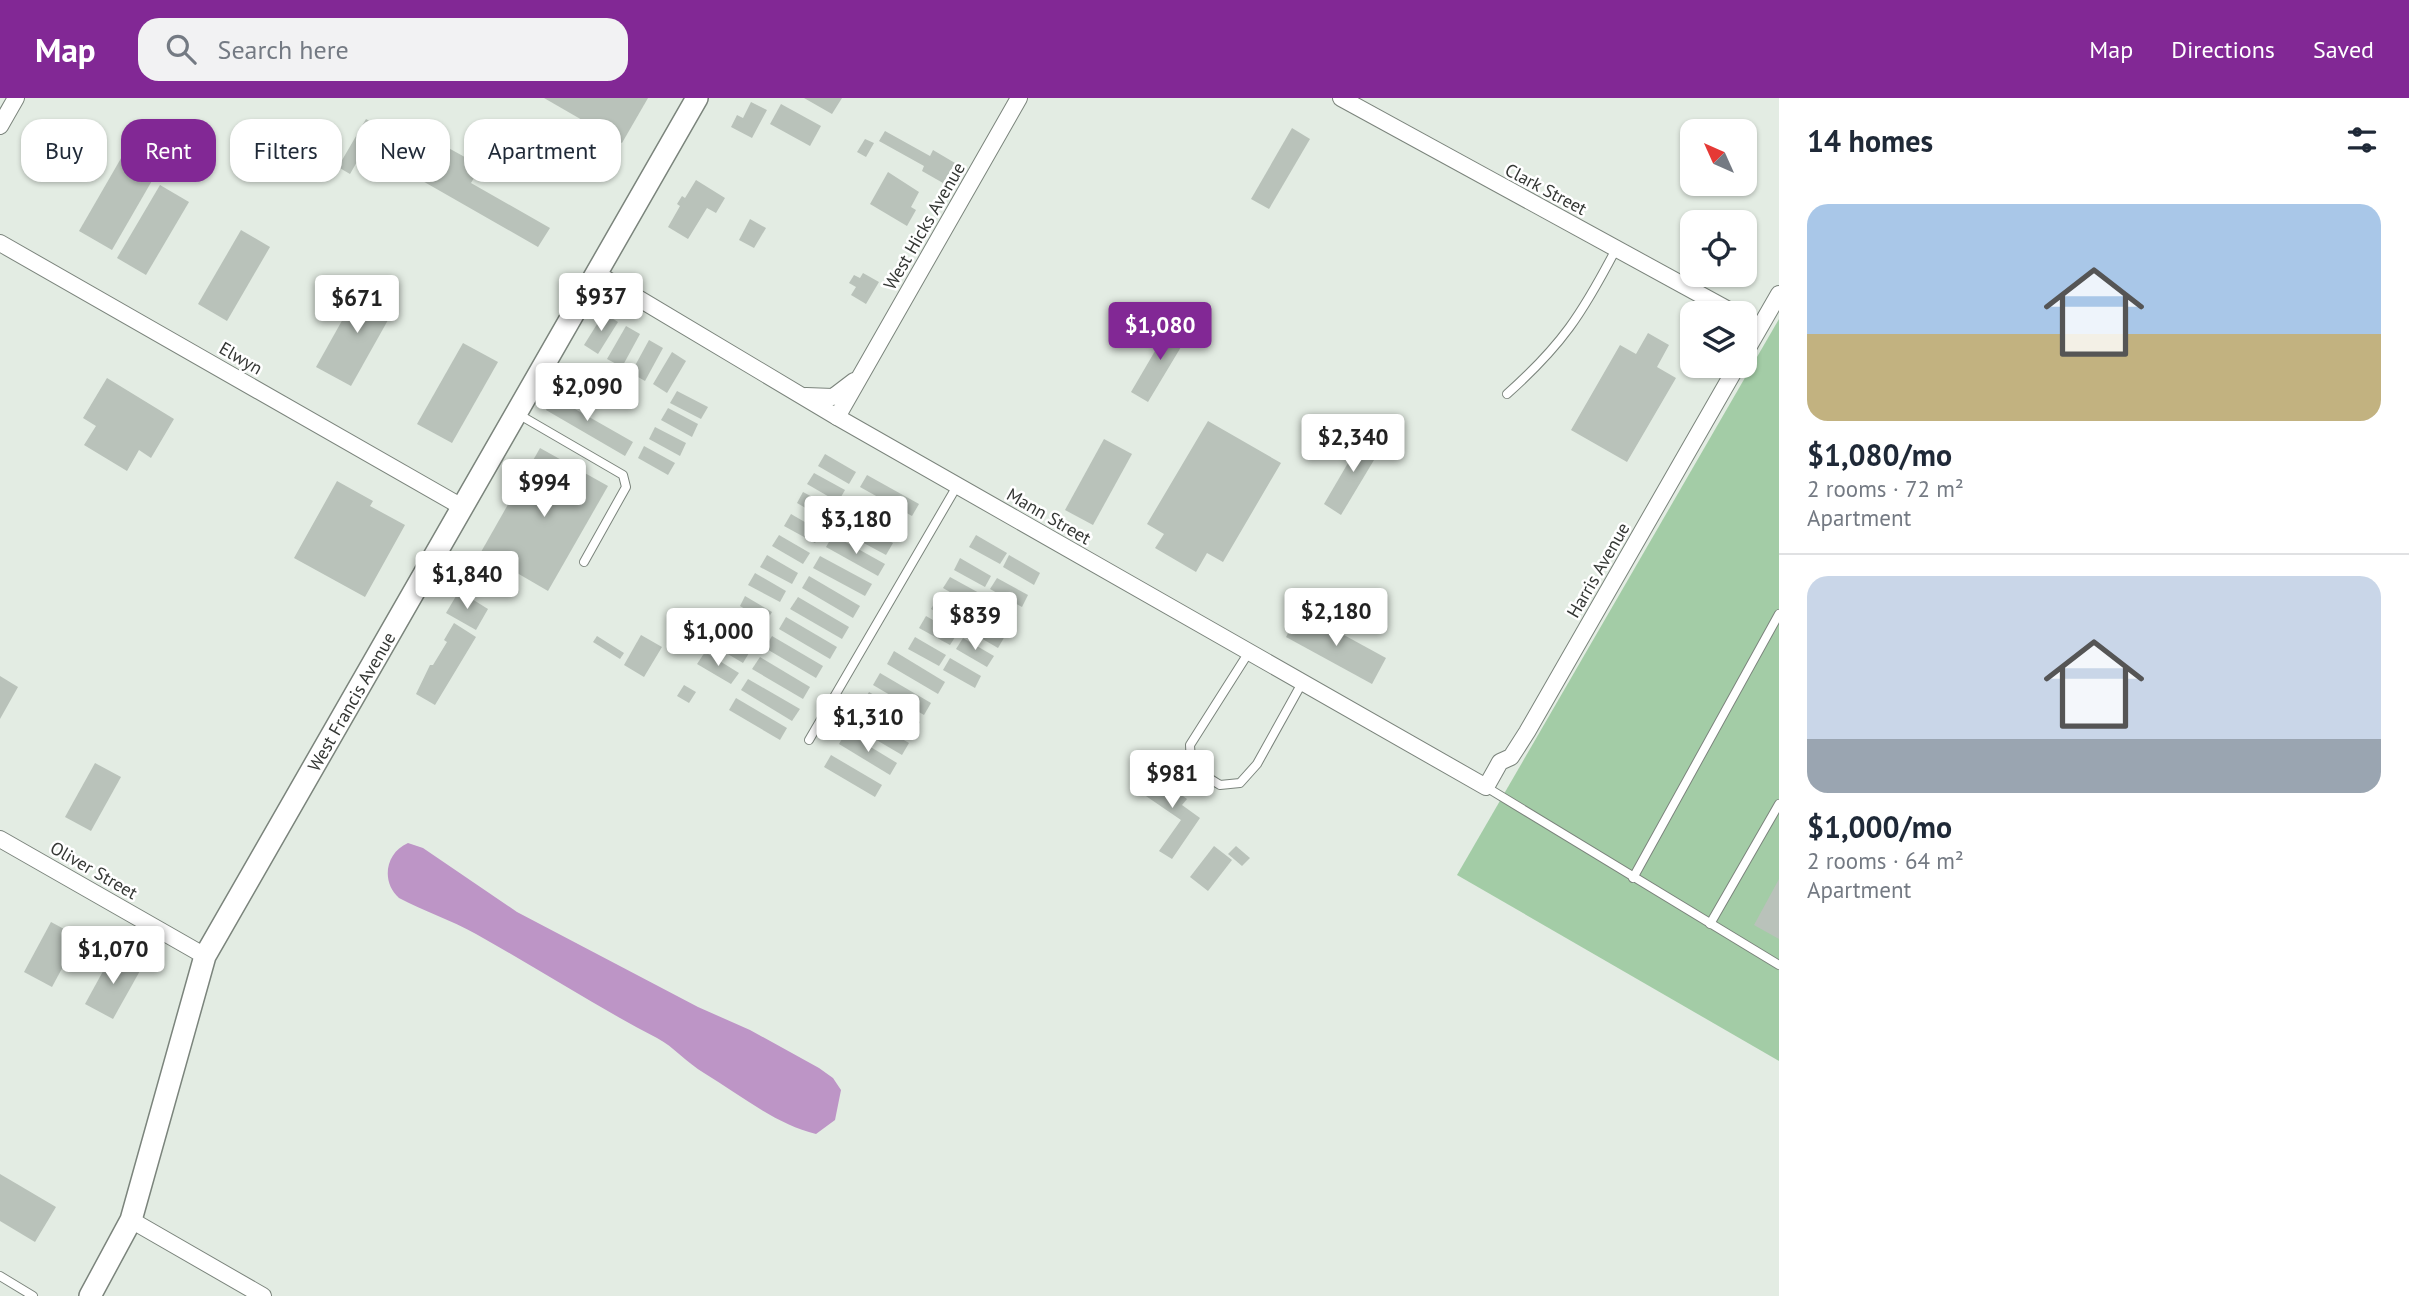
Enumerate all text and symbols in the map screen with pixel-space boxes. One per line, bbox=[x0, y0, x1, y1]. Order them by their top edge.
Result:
search box bbox=[138, 18, 628, 81]
text: Map bbox=[35, 28, 96, 71]
icon: search bbox=[162, 30, 200, 68]
text: Search here bbox=[218, 33, 349, 66]
text: Map bbox=[2089, 34, 2133, 65]
text: Directions bbox=[2171, 34, 2275, 65]
text: Saved bbox=[2313, 34, 2374, 65]
chip: Buy bbox=[21, 119, 107, 182]
chip: Rent bbox=[121, 119, 216, 182]
chip: Filters bbox=[230, 119, 342, 182]
chip: New bbox=[356, 119, 450, 182]
chip: Apartment bbox=[464, 119, 621, 182]
north arrow bbox=[1680, 119, 1757, 196]
map controls bbox=[1680, 119, 1757, 378]
text: 14 homes bbox=[1807, 121, 1933, 160]
icon: filters bbox=[2343, 121, 2381, 159]
street label: West Hicks Avenue bbox=[878, 158, 970, 294]
street label: Clark Street bbox=[1501, 158, 1591, 220]
button: locate bbox=[1680, 210, 1757, 287]
icon: home bbox=[2031, 249, 2157, 375]
pin: $937 bbox=[560, 274, 642, 333]
pin: $671 bbox=[316, 275, 398, 335]
text: $937 bbox=[575, 281, 627, 310]
text: $671 bbox=[331, 283, 383, 312]
button: layers bbox=[1680, 301, 1757, 378]
pin: $1,080 bbox=[1103, 302, 1217, 362]
text: $1,080 bbox=[1124, 310, 1196, 339]
street label: Elwyn bbox=[215, 336, 267, 380]
pin: $2,090 bbox=[530, 364, 644, 423]
text: $2,090 bbox=[551, 371, 623, 400]
pin: $2,340 bbox=[1296, 414, 1410, 474]
text: $2,340 bbox=[1317, 422, 1389, 451]
text: $1,080/mo bbox=[1807, 435, 1952, 474]
pin: $994 bbox=[503, 460, 585, 519]
text: $994 bbox=[518, 467, 570, 496]
text: 2 rooms · 72 m² bbox=[1807, 474, 1964, 503]
street label: Mann Street bbox=[1003, 483, 1095, 549]
pin: $3,180 bbox=[799, 496, 913, 556]
text: Apartment bbox=[1807, 503, 1911, 532]
text: $3,180 bbox=[820, 504, 892, 533]
street label: Harris Avenue bbox=[1562, 518, 1634, 622]
pin: $1,840 bbox=[410, 552, 524, 611]
text: $1,840 bbox=[431, 559, 503, 588]
pin: $2,180 bbox=[1279, 588, 1393, 648]
pin: $839 bbox=[934, 592, 1016, 652]
text: $2,180 bbox=[1300, 596, 1372, 625]
text: $839 bbox=[949, 600, 1001, 629]
pin: $1,000 bbox=[661, 608, 775, 668]
text: $1,000 bbox=[682, 616, 754, 645]
icon: home bbox=[2031, 621, 2157, 747]
street label: West Francis Avenue bbox=[302, 628, 400, 775]
pin: $1,310 bbox=[811, 694, 925, 754]
text: $1,310 bbox=[832, 702, 904, 731]
pin: $981 bbox=[1131, 750, 1213, 810]
text: $981 bbox=[1146, 758, 1198, 787]
text: $1,000/mo bbox=[1807, 807, 1952, 846]
street label: Oliver Street bbox=[46, 836, 142, 904]
text: 2 rooms · 64 m² bbox=[1807, 846, 1964, 875]
text: Apartment bbox=[1807, 875, 1911, 904]
pin: $1,070 bbox=[56, 926, 170, 986]
text: $1,070 bbox=[77, 934, 149, 963]

